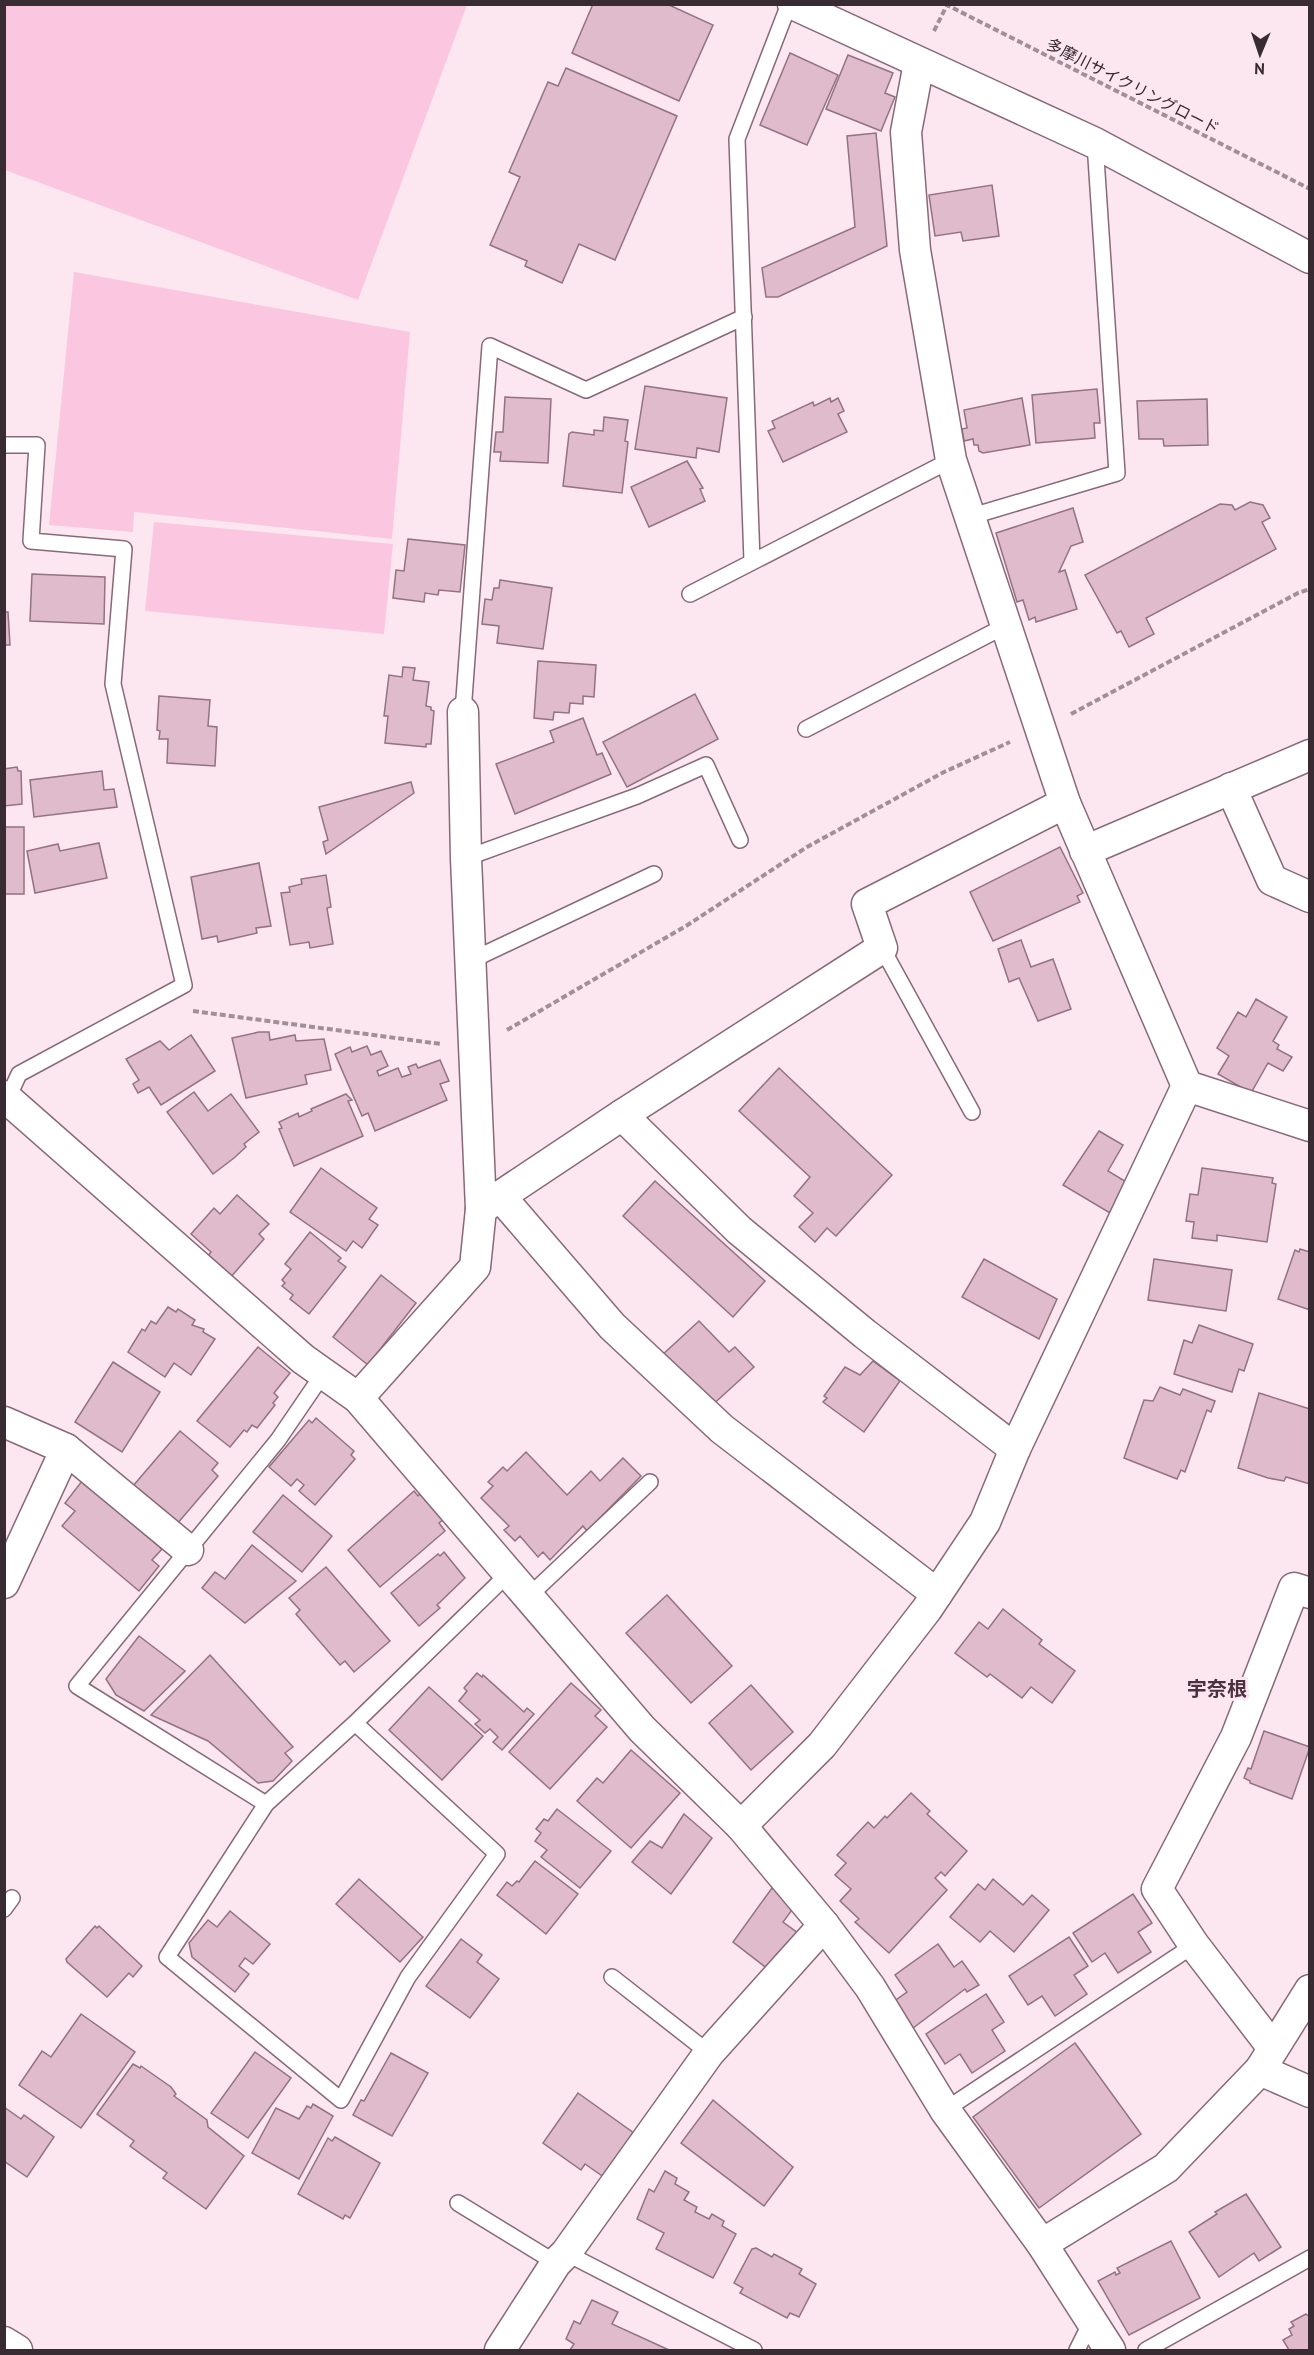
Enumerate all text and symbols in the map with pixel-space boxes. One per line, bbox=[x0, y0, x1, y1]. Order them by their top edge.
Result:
north arrow bbox=[1230, 24, 1290, 84]
street label: 多摩川サイクリングロード bbox=[1043, 34, 1223, 138]
text: N bbox=[1254, 59, 1265, 79]
district label: 宇奈根 bbox=[1187, 1676, 1247, 1702]

